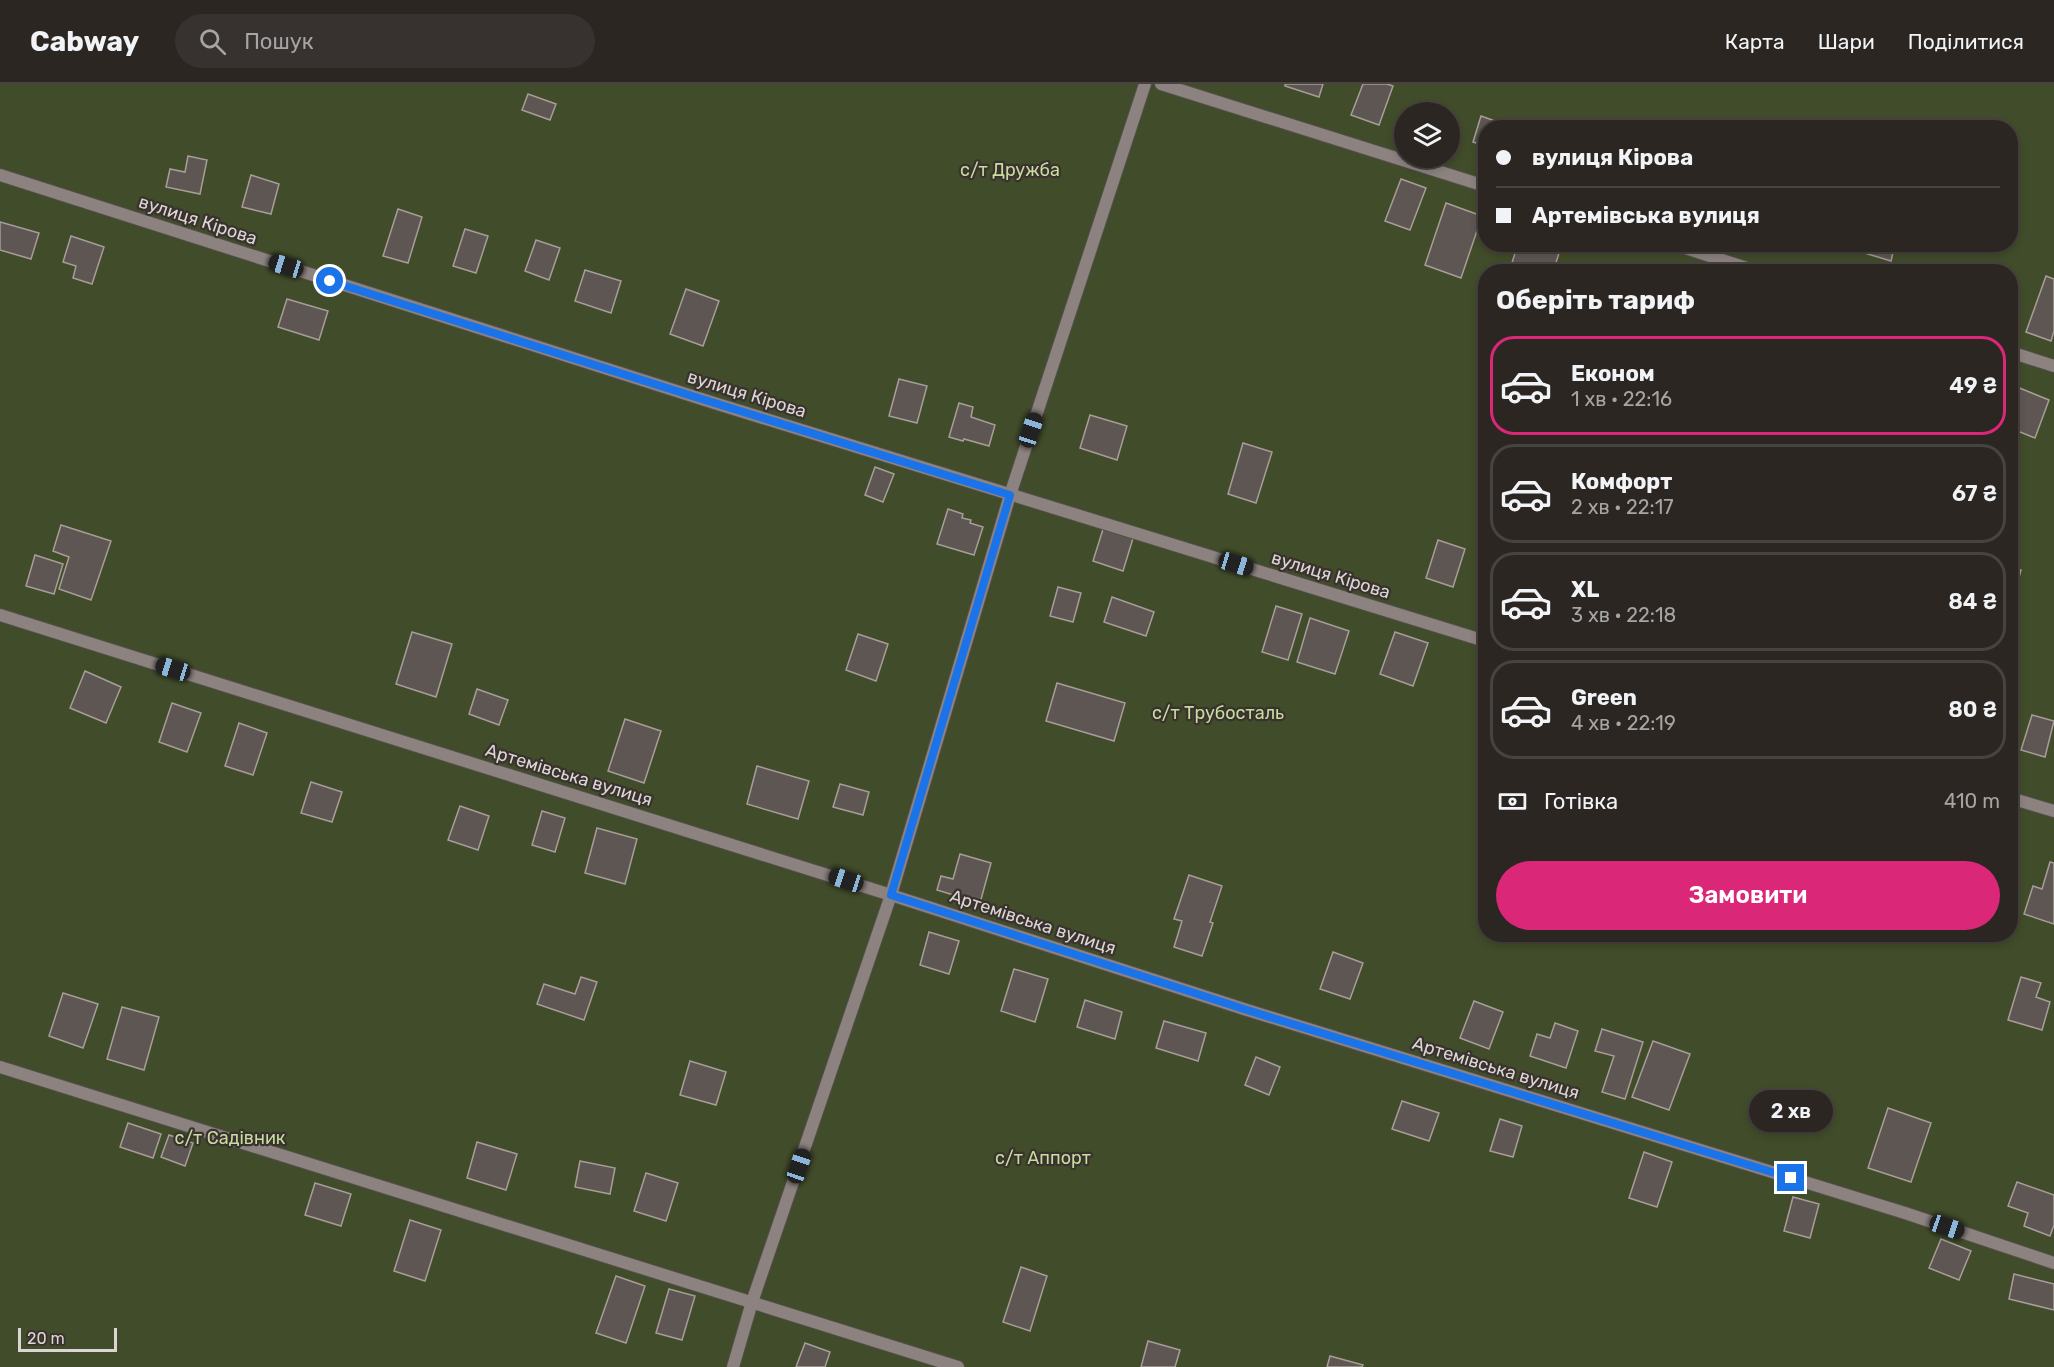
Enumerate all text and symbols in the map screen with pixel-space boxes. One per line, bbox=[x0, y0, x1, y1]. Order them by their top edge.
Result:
search box bbox=[175, 14, 595, 68]
text: Cabway bbox=[30, 25, 139, 58]
icon: search bbox=[196, 25, 229, 58]
text: Пошук bbox=[244, 28, 314, 55]
text: Карта bbox=[1725, 29, 1785, 54]
text: Шари bbox=[1818, 29, 1875, 54]
text: Поділитися bbox=[1908, 29, 2024, 54]
map controls bbox=[1394, 102, 1460, 168]
button: layers bbox=[1394, 102, 1460, 168]
text: вулиця Кірова bbox=[1532, 144, 1693, 171]
park label: с/т Дружба bbox=[960, 159, 1060, 181]
street label: вулиця Кірова bbox=[136, 191, 260, 249]
text: Артемівська вулиця bbox=[1532, 202, 1760, 229]
car bbox=[266, 252, 306, 280]
route start bbox=[316, 267, 343, 294]
text: Оберіть тариф bbox=[1496, 284, 1695, 316]
icon: car bbox=[1499, 359, 1553, 413]
text: Економ bbox=[1571, 360, 1655, 387]
street label: вулиця Кірова bbox=[685, 365, 809, 423]
text: 49 ₴ bbox=[1949, 372, 1997, 399]
text: 1 хв · 22:16 bbox=[1571, 387, 1672, 411]
car bbox=[1017, 410, 1045, 450]
icon: car bbox=[1499, 467, 1553, 521]
text: Комфорт bbox=[1571, 468, 1672, 495]
text: 67 ₴ bbox=[1952, 480, 1997, 507]
text: 2 хв · 22:17 bbox=[1571, 495, 1673, 519]
street label: вулиця Кірова bbox=[1269, 546, 1393, 604]
car bbox=[1216, 550, 1256, 578]
icon: car bbox=[1499, 575, 1553, 629]
text: XL bbox=[1571, 576, 1599, 603]
text: 84 ₴ bbox=[1948, 588, 1997, 615]
text: 3 хв · 22:18 bbox=[1571, 603, 1676, 627]
car bbox=[153, 655, 193, 683]
icon: car bbox=[1499, 683, 1553, 737]
text: Green bbox=[1571, 684, 1637, 711]
text: 80 ₴ bbox=[1948, 696, 1997, 723]
park label: с/т Трубосталь bbox=[1152, 702, 1284, 724]
text: 4 хв · 22:19 bbox=[1571, 711, 1676, 735]
street label: Артемівська вулиця bbox=[483, 739, 655, 811]
icon: cash bbox=[1496, 785, 1529, 818]
text: Готівка bbox=[1544, 788, 1618, 815]
text: 410 m bbox=[1944, 789, 2000, 813]
button: Замовити bbox=[1496, 861, 2000, 930]
car bbox=[826, 866, 866, 894]
street label: Артемівська вулиця bbox=[947, 885, 1119, 959]
street label: Артемівська вулиця bbox=[1410, 1032, 1582, 1104]
callout: 2 хв bbox=[1749, 1091, 1833, 1133]
text: 2 хв bbox=[1771, 1099, 1811, 1123]
park label: с/т Садівник bbox=[175, 1127, 286, 1149]
car bbox=[785, 1146, 813, 1186]
park label: с/т Аппорт bbox=[995, 1147, 1091, 1169]
route end bbox=[1777, 1164, 1804, 1191]
car bbox=[1927, 1213, 1967, 1241]
scale bar bbox=[18, 1325, 117, 1352]
text: 20 m bbox=[27, 1329, 65, 1348]

